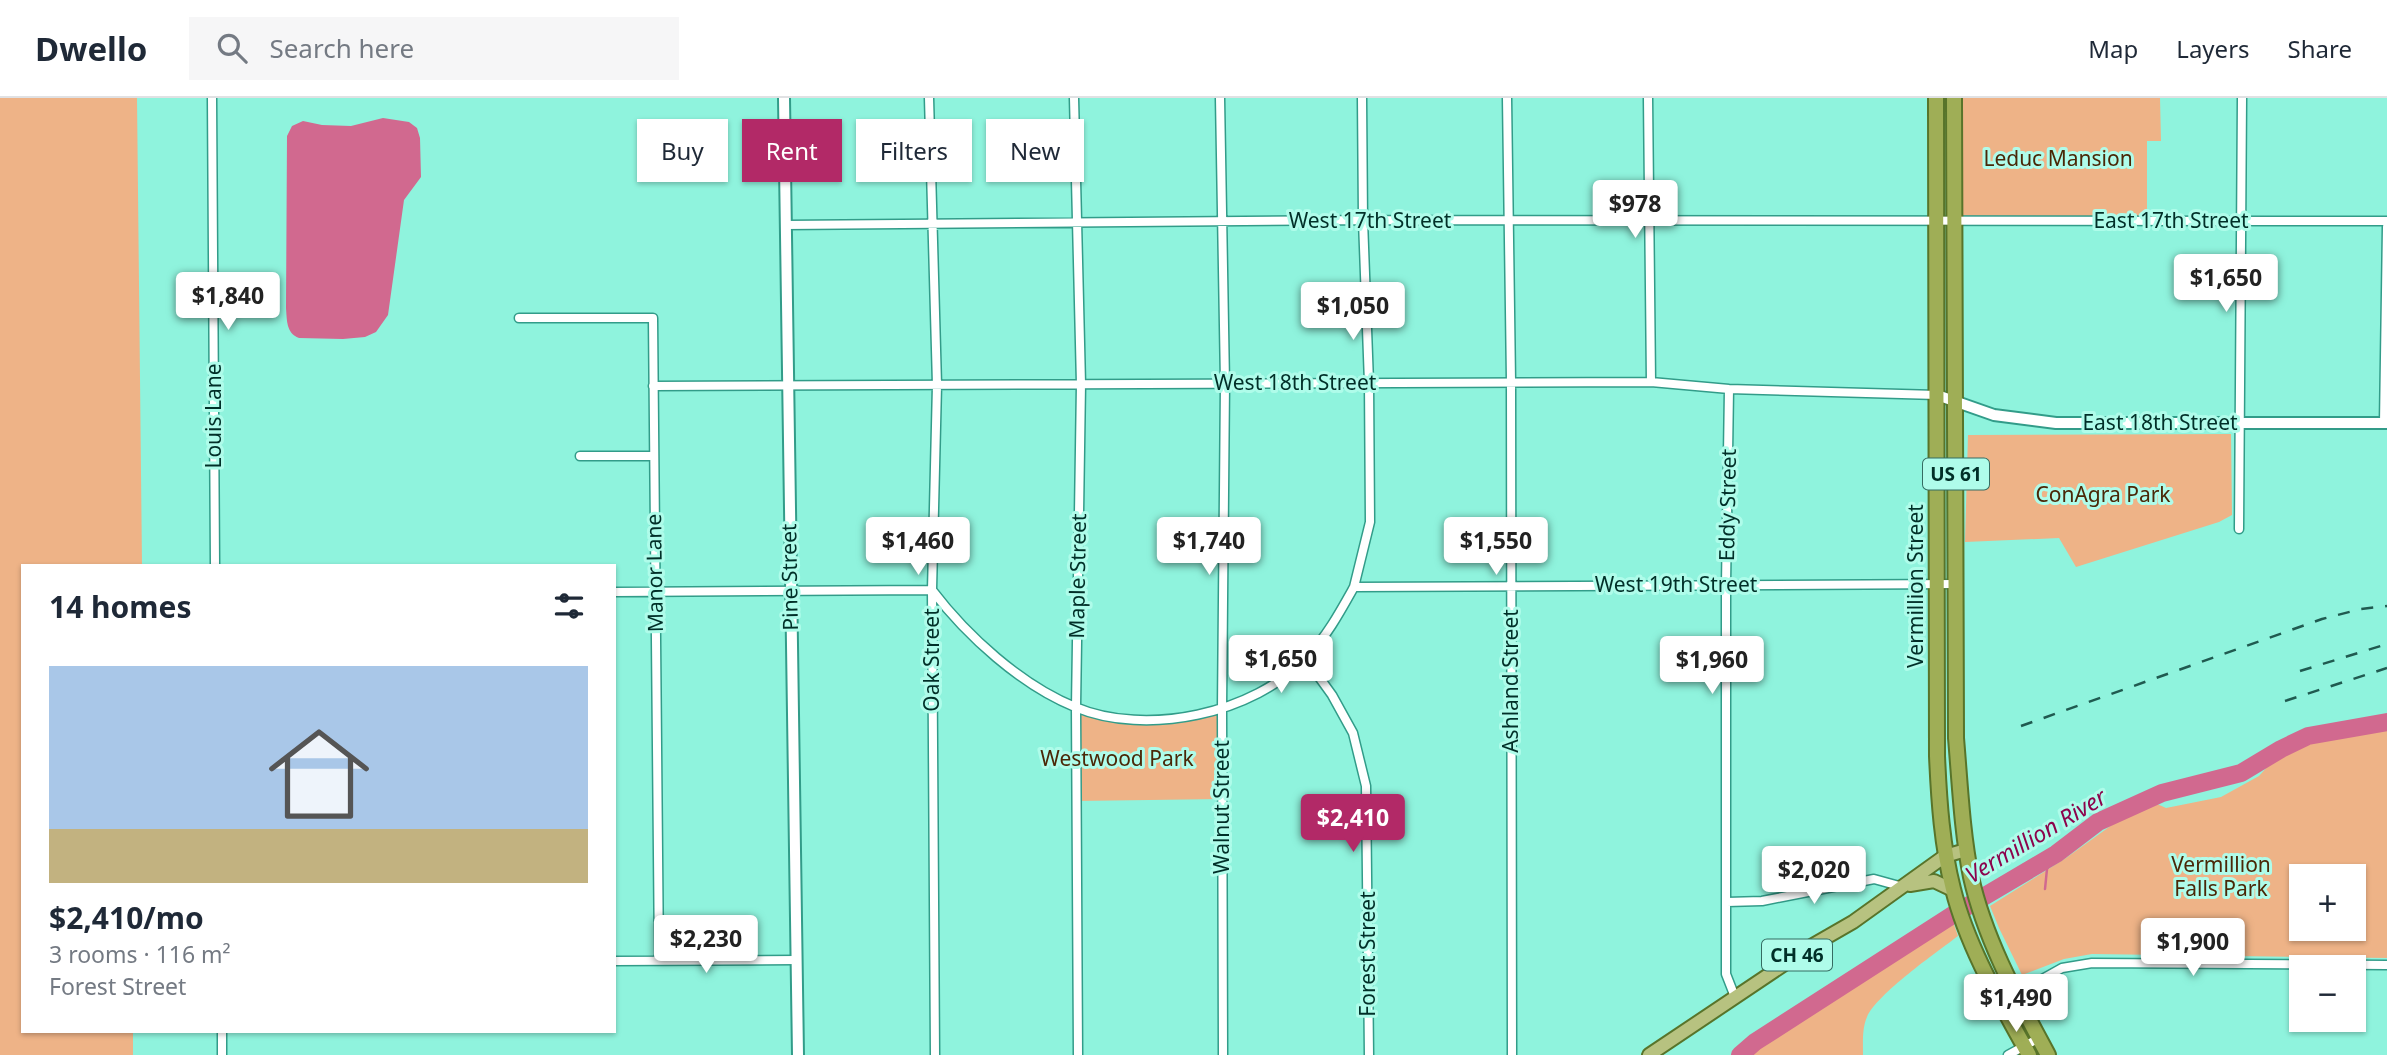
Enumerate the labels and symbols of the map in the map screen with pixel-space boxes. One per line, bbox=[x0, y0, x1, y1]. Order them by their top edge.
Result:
park label: Leduc Mansion bbox=[1983, 144, 2133, 172]
pin: $978 bbox=[1594, 180, 1676, 240]
street label: West 17th Street bbox=[1289, 206, 1452, 234]
street label: East 17th Street bbox=[2093, 206, 2249, 234]
pin: $1,650 bbox=[2169, 254, 2283, 314]
pin: $1,840 bbox=[171, 272, 285, 332]
pin: $1,050 bbox=[1296, 282, 1410, 342]
street label: Louis Lane bbox=[199, 363, 227, 469]
street label: West 18th Street bbox=[1214, 368, 1377, 396]
street label: East 18th Street bbox=[2082, 408, 2238, 436]
street label: Eddy Street bbox=[1712, 448, 1742, 561]
road number: US 61 bbox=[1923, 458, 1989, 490]
park label: ConAgra Park bbox=[2035, 480, 2171, 508]
street label: Vermillion Street bbox=[1901, 504, 1929, 668]
street label: Maple Street bbox=[1062, 513, 1092, 639]
street label: Manor Lane bbox=[639, 514, 669, 632]
pin: $1,460 bbox=[861, 518, 975, 577]
pin: $1,740 bbox=[1152, 518, 1266, 577]
pin: $1,550 bbox=[1439, 518, 1553, 577]
street label: Pine Street bbox=[774, 523, 804, 631]
street label: West 19th Street bbox=[1595, 570, 1758, 598]
street label: Oak Street bbox=[917, 608, 945, 712]
street label: Ashland Street bbox=[1496, 609, 1524, 753]
pin: $1,650 bbox=[1224, 636, 1338, 695]
pin: $1,960 bbox=[1655, 636, 1769, 696]
street label: Walnut Street bbox=[1207, 740, 1235, 874]
park label: Westwood Park bbox=[1040, 744, 1194, 772]
water label: Vermillion River bbox=[1959, 780, 2113, 890]
pin: $2,410 bbox=[1296, 794, 1410, 854]
pin: $2,020 bbox=[1757, 846, 1871, 906]
park label: Vermillion Falls Park bbox=[2171, 850, 2271, 902]
street label: Forest Street bbox=[1353, 891, 1381, 1017]
pin: $2,230 bbox=[649, 916, 763, 975]
pin: $1,900 bbox=[2136, 918, 2250, 978]
road number: CH 46 bbox=[1762, 940, 1832, 970]
pin: $1,490 bbox=[1959, 974, 2073, 1034]

